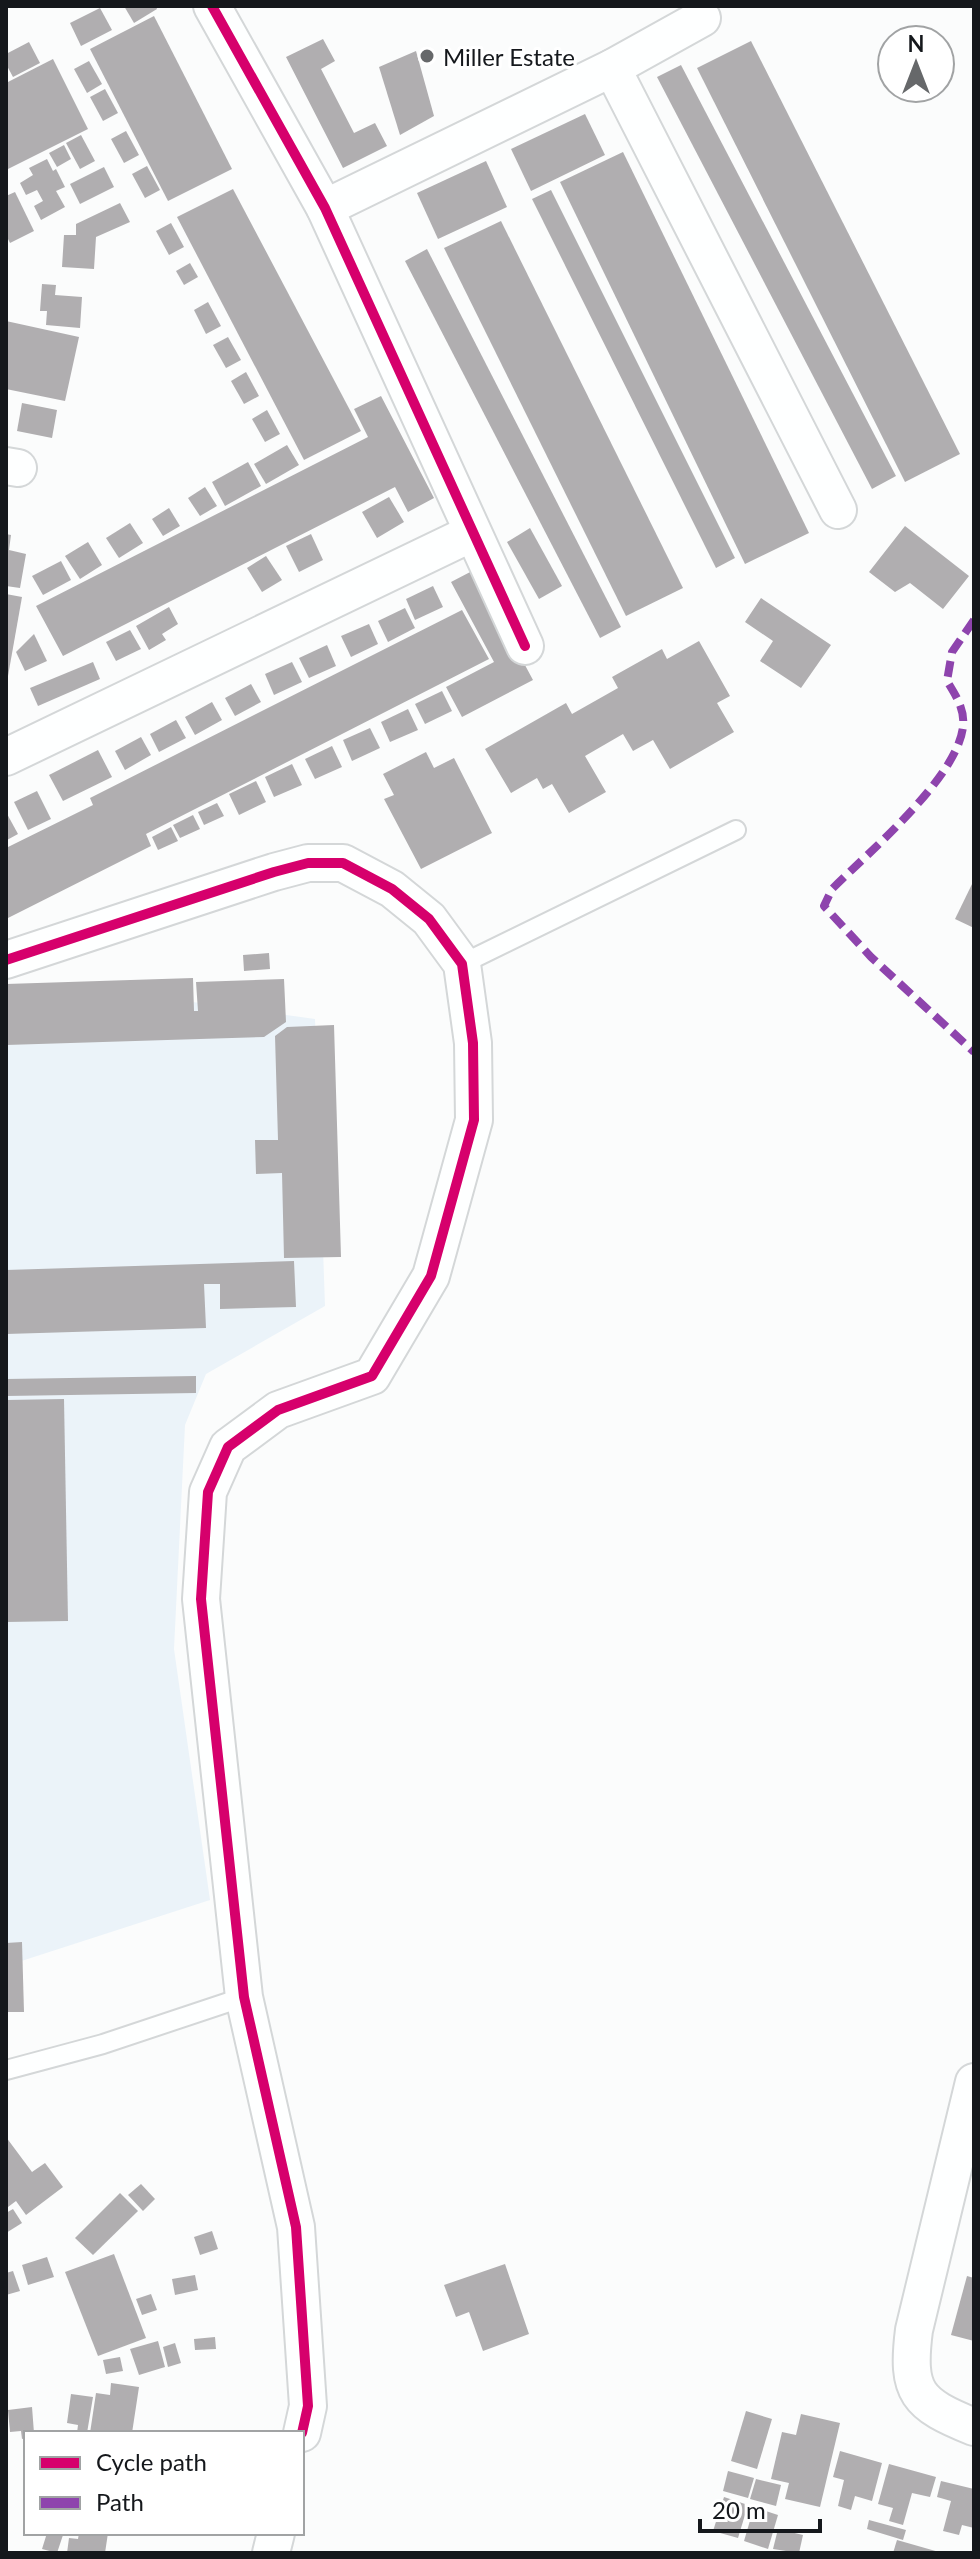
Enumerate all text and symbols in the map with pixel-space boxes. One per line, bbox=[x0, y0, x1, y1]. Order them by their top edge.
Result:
north arrow bbox=[876, 24, 956, 104]
text: N bbox=[908, 30, 924, 57]
place label: Miller Estate bbox=[443, 42, 575, 71]
marker: Miller Estate bbox=[418, 47, 436, 65]
legend bbox=[24, 2431, 304, 2535]
text: Cycle path bbox=[96, 2447, 207, 2476]
scale bar bbox=[700, 2483, 820, 2533]
text: Path bbox=[96, 2487, 144, 2516]
text: 20 m bbox=[712, 2495, 766, 2524]

